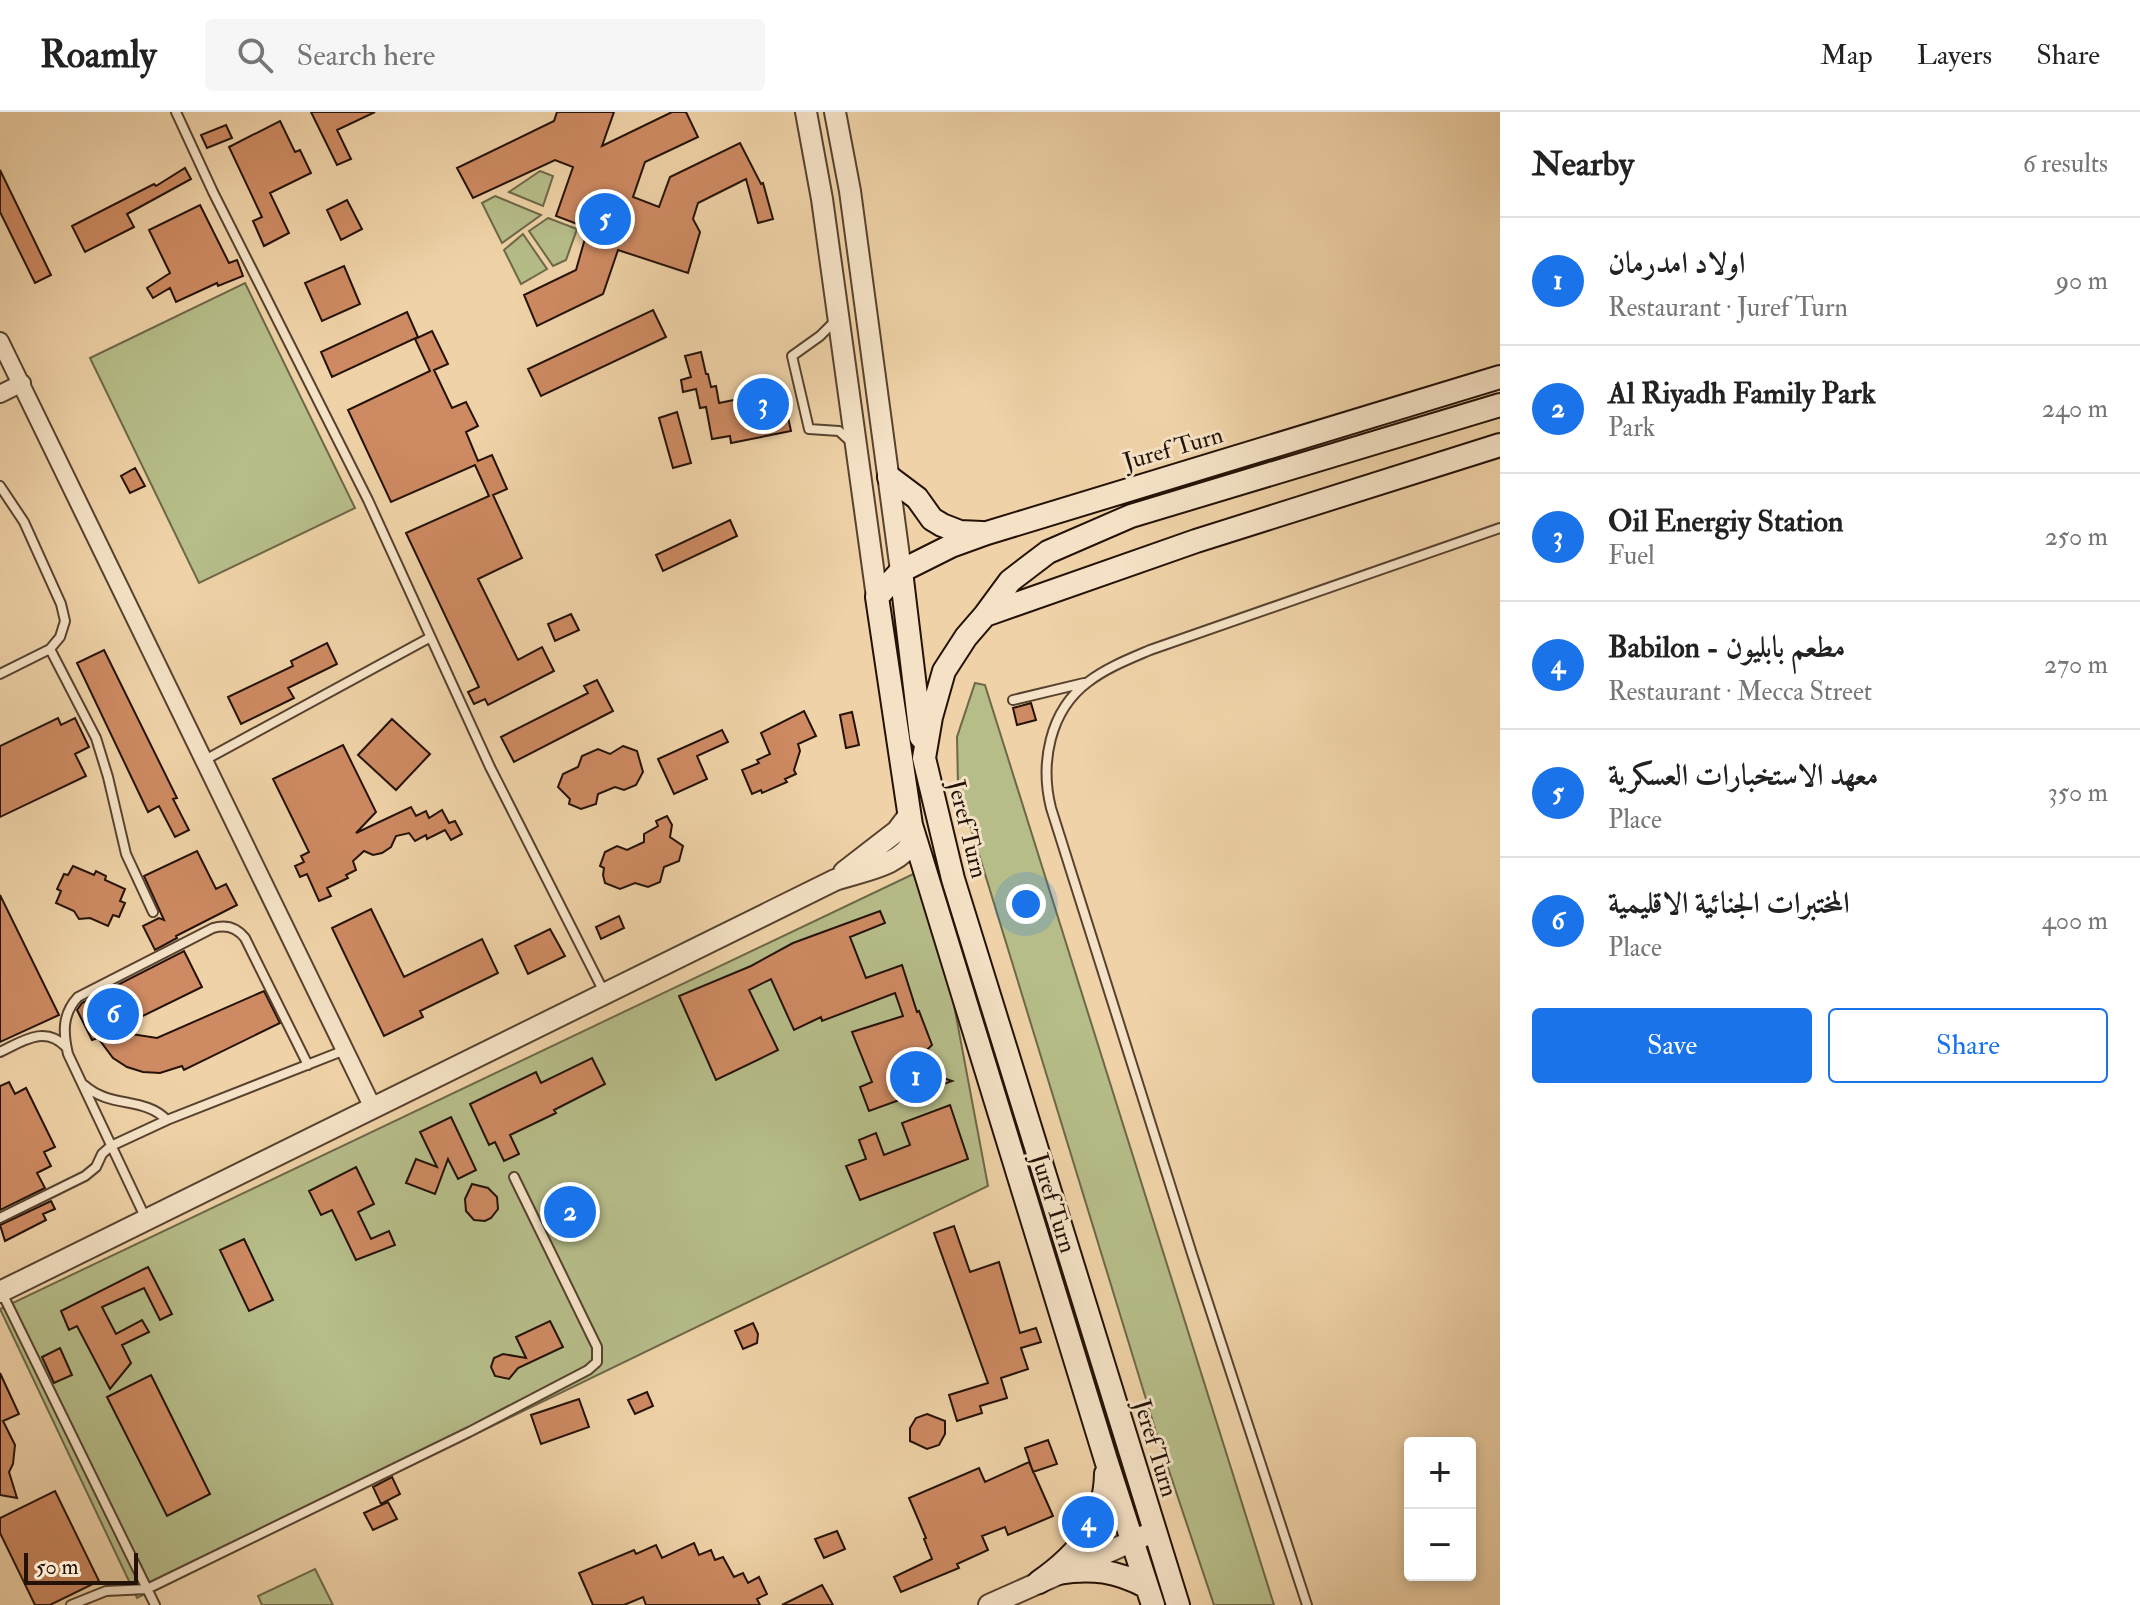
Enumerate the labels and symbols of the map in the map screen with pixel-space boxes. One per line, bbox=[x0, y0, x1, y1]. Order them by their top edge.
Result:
pin: 5 bbox=[579, 189, 631, 249]
pin: 3 bbox=[737, 374, 789, 434]
street label: Juref Turn bbox=[1119, 419, 1227, 478]
street label: Jeref Turn bbox=[940, 776, 995, 881]
your location bbox=[1006, 884, 1046, 924]
pin: 6 bbox=[87, 984, 139, 1044]
pin: 1 bbox=[890, 1047, 942, 1107]
street label: Juref Turn bbox=[1023, 1149, 1083, 1257]
pin: 2 bbox=[544, 1182, 596, 1242]
street label: Jeref Turn bbox=[1126, 1395, 1185, 1501]
pin: 4 bbox=[1062, 1492, 1114, 1552]
scale bar bbox=[24, 1549, 138, 1585]

